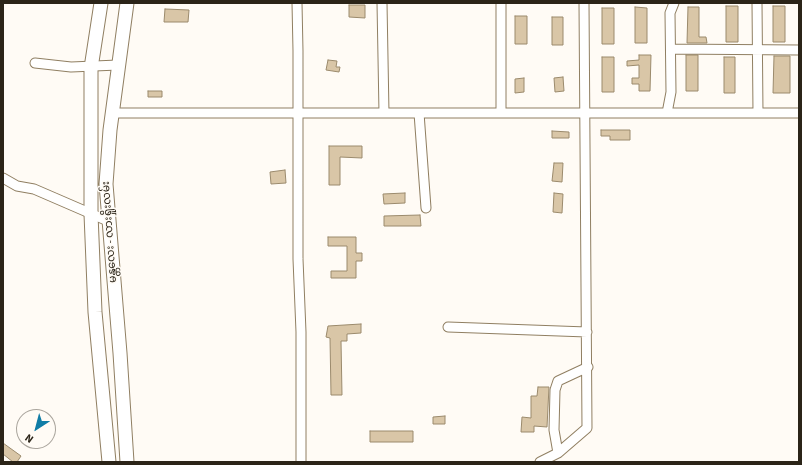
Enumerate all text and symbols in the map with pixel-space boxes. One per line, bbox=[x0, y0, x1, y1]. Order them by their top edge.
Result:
street label: မန္တလေး - လားရှိုးလမ်း bbox=[100, 181, 120, 283]
north arrow bbox=[16, 409, 56, 449]
text: N bbox=[22, 430, 37, 447]

